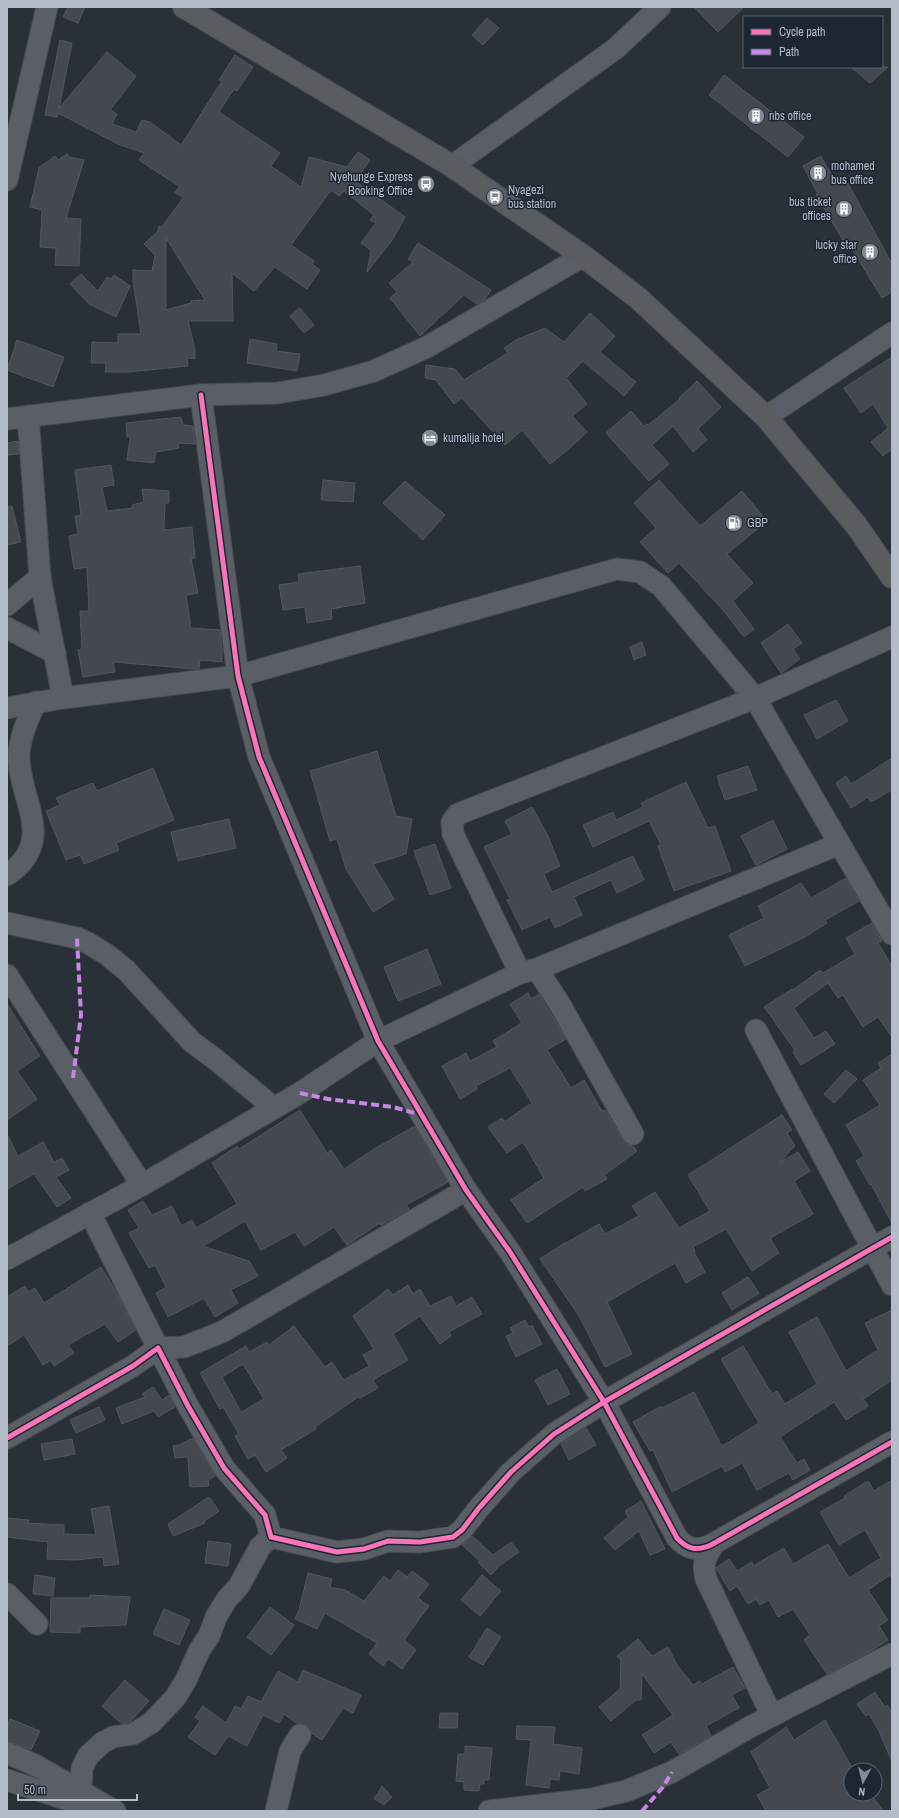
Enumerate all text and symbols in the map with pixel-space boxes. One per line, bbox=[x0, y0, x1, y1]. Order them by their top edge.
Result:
legend bbox=[743, 16, 883, 68]
text: Cycle path bbox=[779, 24, 826, 40]
text: Path bbox=[779, 44, 799, 60]
building icon: nbs office bbox=[746, 106, 766, 126]
place label: nbs office bbox=[769, 108, 812, 124]
place label: mohamed bus office bbox=[831, 158, 875, 188]
building icon: mohamed bus office bbox=[808, 163, 828, 183]
place label: Nyehunge Express Booking Office bbox=[330, 169, 413, 199]
bus stop icon: Nyehunge Express Booking Office bbox=[416, 174, 436, 194]
place label: Nyagezi bus station bbox=[508, 182, 556, 212]
bus stop icon: Nyagezi bus station bbox=[485, 187, 505, 207]
place label: bus ticket offices bbox=[789, 194, 831, 224]
building icon: bus ticket offices bbox=[834, 199, 854, 219]
place label: lucky star office bbox=[815, 237, 858, 267]
building icon: lucky star office bbox=[860, 242, 880, 262]
hotel icon: kumalija hotel bbox=[420, 428, 440, 448]
place label: kumalija hotel bbox=[443, 430, 504, 446]
fuel station icon: GBP bbox=[724, 513, 744, 533]
place label: GBP bbox=[747, 515, 768, 531]
north arrow bbox=[843, 1762, 883, 1802]
scale bar bbox=[18, 1776, 137, 1802]
text: 50 m bbox=[24, 1782, 46, 1798]
text: N bbox=[858, 1785, 866, 1799]

